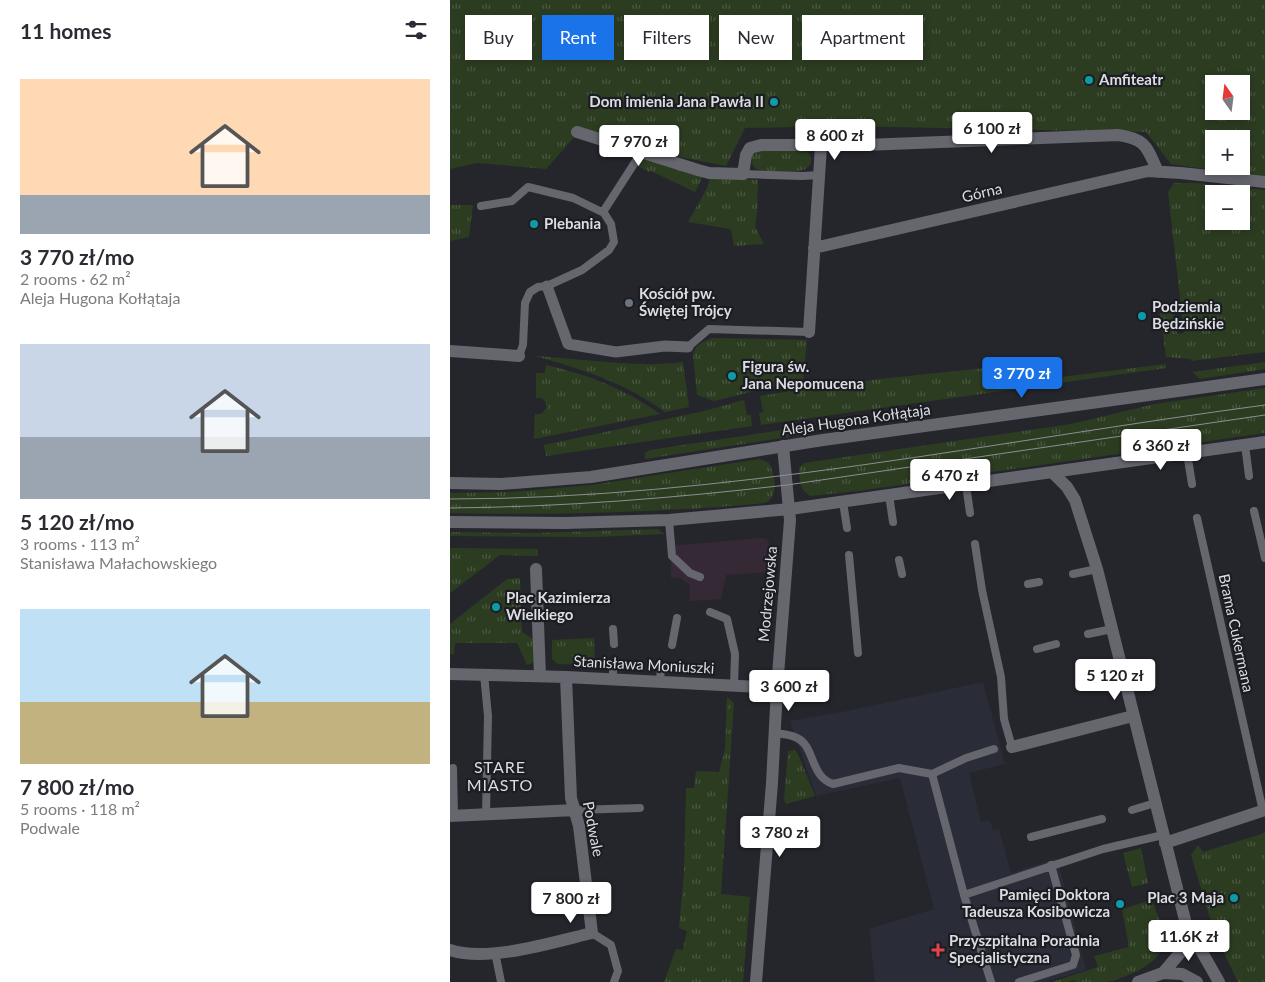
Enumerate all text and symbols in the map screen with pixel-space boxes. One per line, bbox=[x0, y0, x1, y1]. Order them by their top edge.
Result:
chip: Buy bbox=[465, 15, 532, 60]
chip: Rent bbox=[542, 15, 614, 60]
chip: Filters bbox=[624, 15, 709, 60]
chip: New bbox=[719, 15, 792, 60]
chip: Apartment bbox=[802, 15, 923, 60]
icon: filters bbox=[402, 16, 430, 44]
text: 11 homes bbox=[20, 18, 111, 43]
place label: Amfiteatr bbox=[1098, 70, 1163, 88]
marker: Amfiteatr bbox=[1083, 74, 1095, 86]
north arrow bbox=[1205, 75, 1250, 120]
map controls bbox=[1205, 75, 1250, 230]
place label: Dom imienia Jana Pawła II bbox=[589, 92, 764, 110]
marker: Dom imienia Jana Pawła II bbox=[768, 96, 780, 108]
icon: home bbox=[180, 111, 270, 201]
pin: 6 100 zł bbox=[940, 112, 1044, 154]
text: 6 100 zł bbox=[963, 118, 1021, 137]
pin: 8 600 zł bbox=[783, 119, 887, 161]
pin: 7 970 zł bbox=[587, 124, 691, 167]
text: 8 600 zł bbox=[806, 125, 864, 144]
button: + bbox=[1205, 130, 1250, 175]
text: 7 970 zł bbox=[610, 131, 668, 150]
street label: Górna bbox=[960, 179, 1004, 205]
button: − bbox=[1205, 185, 1250, 230]
place label: Plebania bbox=[544, 214, 601, 232]
marker: Plebania bbox=[528, 218, 540, 230]
text: 3 770 zł/mo bbox=[20, 244, 134, 269]
text: 2 rooms · 62 m² bbox=[20, 269, 131, 288]
place label: Kościół pw. Świętej Trójcy bbox=[639, 284, 732, 319]
text: Aleja Hugona Kołłątaja bbox=[20, 288, 180, 307]
marker: Kościół pw. Świętej Trójcy bbox=[623, 297, 635, 309]
place label: Podziemia Będzińskie bbox=[1152, 297, 1224, 332]
marker: Podziemia Będzińskie bbox=[1136, 310, 1148, 322]
pin: 3 770 zł bbox=[970, 356, 1074, 399]
place label: Figura św. Jana Nepomucena bbox=[742, 357, 864, 392]
text: 3 770 zł bbox=[993, 363, 1051, 382]
marker: Figura św. Jana Nepomucena bbox=[726, 370, 738, 382]
icon: home bbox=[180, 376, 270, 466]
street label: Aleja Hugona Kołłątaja bbox=[780, 400, 932, 438]
pin: 6 360 zł bbox=[1109, 428, 1213, 471]
text: 6 360 zł bbox=[1132, 435, 1190, 454]
pin: 6 470 zł bbox=[898, 458, 1002, 501]
text: 6 470 zł bbox=[921, 465, 979, 484]
text: 5 120 zł/mo bbox=[20, 509, 134, 534]
text: 3 rooms · 113 m² bbox=[20, 534, 140, 553]
street label: Modrzejowska bbox=[754, 545, 780, 642]
text: Stanisława Małachowskiego bbox=[20, 553, 217, 572]
street label: Brama Cukermana bbox=[1216, 572, 1258, 694]
place label: Plac Kazimierza Wielkiego bbox=[506, 588, 611, 623]
marker: Plac Kazimierza Wielkiego bbox=[490, 601, 502, 613]
icon: home bbox=[180, 641, 270, 731]
street label: Stanisława Moniuszki bbox=[573, 651, 715, 677]
pin: 5 120 zł bbox=[1063, 658, 1167, 701]
text: 5 120 zł bbox=[1086, 665, 1144, 684]
pin: 3 600 zł bbox=[737, 670, 841, 712]
text: 3 600 zł bbox=[760, 676, 818, 695]
district label: STARE MIASTO bbox=[467, 757, 533, 794]
text: 7 800 zł/mo bbox=[20, 774, 134, 799]
text: 5 rooms · 118 m² bbox=[20, 799, 140, 818]
street label: Podwale bbox=[580, 800, 608, 858]
pin: 3 780 zł bbox=[728, 816, 832, 858]
text: Podwale bbox=[20, 818, 80, 837]
text: 3 780 zł bbox=[751, 822, 809, 841]
pin: 7 800 zł bbox=[519, 882, 623, 924]
place label: Pamięci Doktora Tadeusza Kosibowicza bbox=[962, 885, 1110, 920]
text: 7 800 zł bbox=[542, 888, 600, 907]
place label: Plac 3 Maja bbox=[1147, 888, 1224, 906]
marker: Plac 3 Maja bbox=[1228, 892, 1240, 904]
marker: Pamięci Doktora Tadeusza Kosibowicza bbox=[1114, 898, 1126, 910]
pin: 11.6K zł bbox=[1137, 920, 1241, 962]
text: 11.6K zł bbox=[1159, 926, 1219, 945]
place label: Przyszpitalna Poradnia Specjalistyczna bbox=[949, 931, 1100, 966]
marker: Przyszpitalna Poradnia Specjalistyczna bbox=[931, 943, 945, 957]

